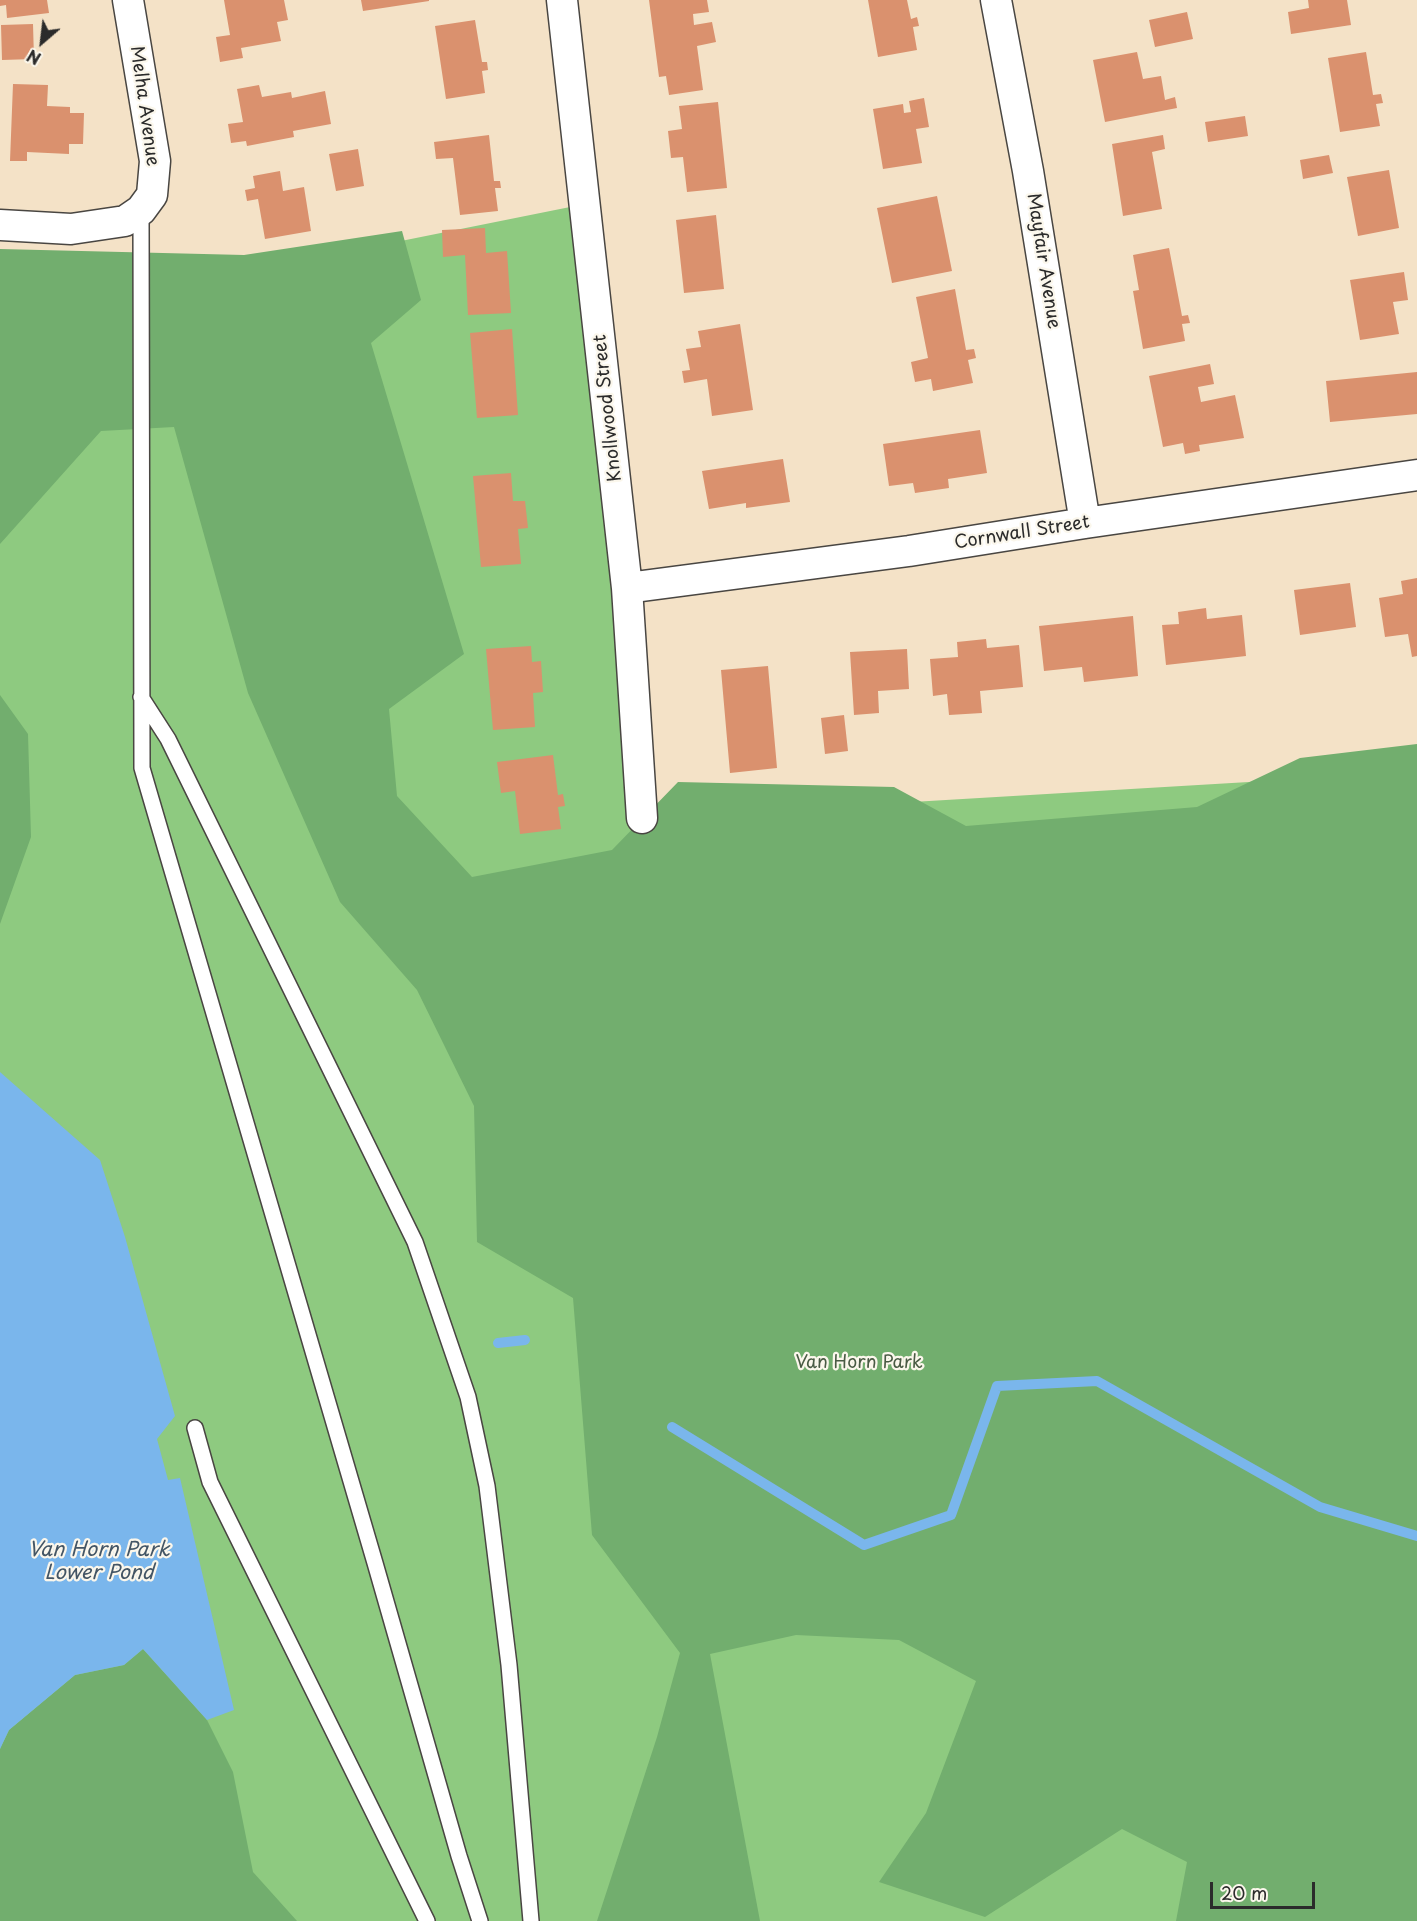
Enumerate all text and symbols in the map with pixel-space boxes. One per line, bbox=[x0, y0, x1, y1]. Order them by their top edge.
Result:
north arrow bbox=[12, 12, 72, 72]
text: N bbox=[22, 44, 45, 71]
street label: Melha Avenue bbox=[125, 45, 163, 167]
street label: Mayfair Avenue bbox=[1022, 192, 1064, 330]
street label: Knollwood Street bbox=[590, 333, 626, 483]
street label: Cornwall Street bbox=[953, 512, 1091, 554]
park label: Van Horn Park bbox=[795, 1352, 923, 1374]
water label: Van Horn Park Lower Pond bbox=[28, 1538, 170, 1585]
scale bar bbox=[1213, 1870, 1318, 1908]
text: 20 m bbox=[1221, 1879, 1267, 1906]

